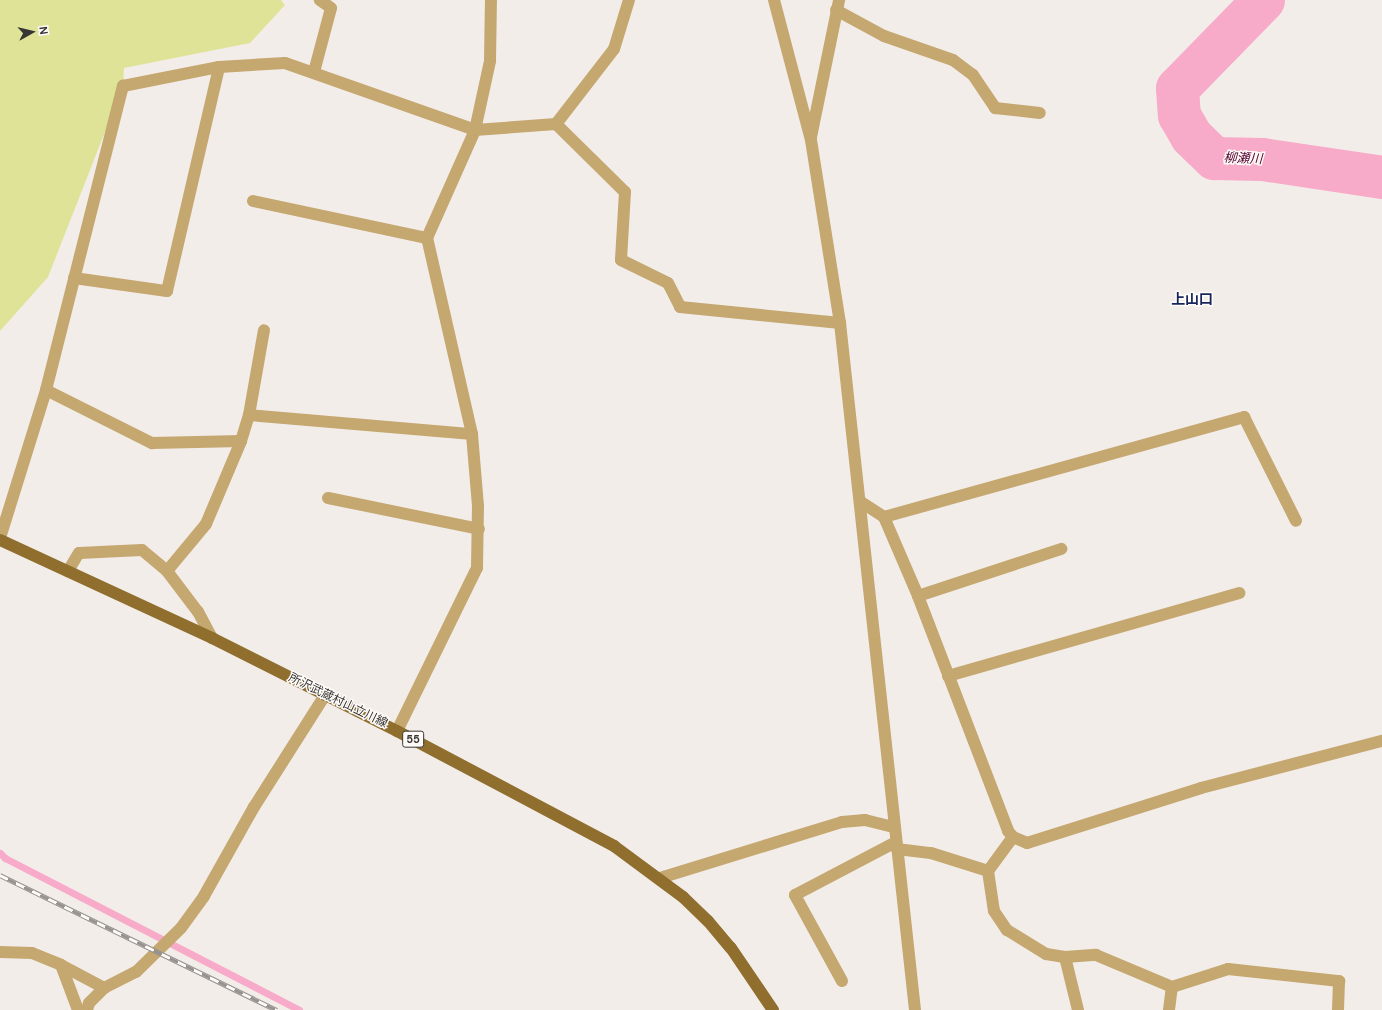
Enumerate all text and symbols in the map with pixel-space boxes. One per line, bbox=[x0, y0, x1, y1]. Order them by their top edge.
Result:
north arrow bbox=[12, 12, 52, 52]
text: N bbox=[36, 25, 51, 35]
water label: 柳瀬川 bbox=[1223, 151, 1263, 167]
district label: 上山口 bbox=[1171, 291, 1213, 307]
street label: 所沢武蔵村山立川線 bbox=[286, 671, 390, 731]
road number: 55 bbox=[402, 730, 424, 748]

